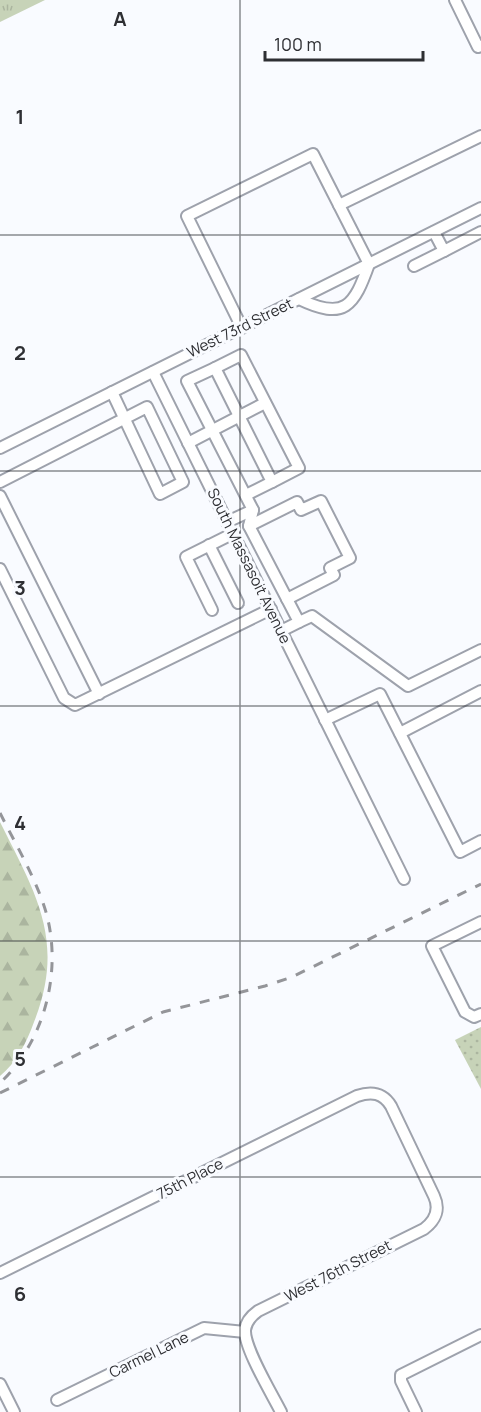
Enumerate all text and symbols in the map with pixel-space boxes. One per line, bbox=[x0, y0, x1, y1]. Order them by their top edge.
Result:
text: A bbox=[113, 5, 127, 32]
scale bar bbox=[265, 24, 422, 62]
text: 100 m bbox=[274, 32, 322, 56]
text: 1 bbox=[16, 103, 24, 130]
street label: West 73rd Street bbox=[183, 293, 296, 362]
text: 2 bbox=[14, 339, 26, 366]
street label: South Massasoit Avenue bbox=[203, 485, 296, 647]
text: 3 bbox=[14, 574, 26, 601]
text: 4 bbox=[14, 809, 26, 836]
text: 5 bbox=[14, 1045, 26, 1072]
street label: 75th Place bbox=[153, 1153, 227, 1204]
street label: West 76th Street bbox=[281, 1235, 395, 1307]
text: 6 bbox=[14, 1280, 26, 1307]
street label: Carmel Lane bbox=[106, 1326, 192, 1383]

